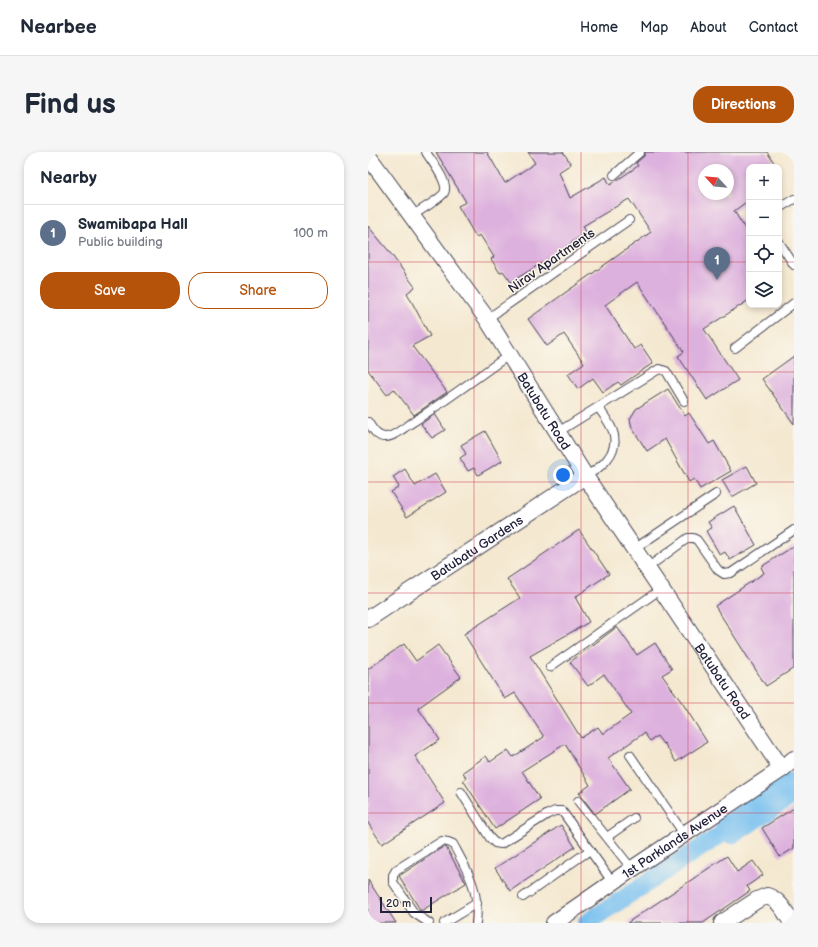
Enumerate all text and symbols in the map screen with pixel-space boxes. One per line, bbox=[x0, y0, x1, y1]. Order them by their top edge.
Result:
text: Nearbee bbox=[20, 16, 97, 39]
text: Home bbox=[580, 19, 618, 36]
text: Map bbox=[640, 19, 668, 36]
text: About bbox=[690, 19, 727, 36]
text: Contact bbox=[749, 19, 798, 36]
button: Directions bbox=[693, 86, 794, 123]
text: Find us bbox=[24, 88, 116, 121]
north arrow bbox=[698, 164, 734, 200]
map controls bbox=[746, 164, 782, 308]
button: + bbox=[746, 164, 782, 200]
text: Nearby bbox=[40, 168, 97, 188]
button: − bbox=[746, 200, 782, 236]
text: Swamibapa Hall bbox=[78, 215, 188, 234]
text: 1 bbox=[50, 225, 56, 241]
text: 100 m bbox=[293, 225, 328, 241]
street label: Nirav Apartments bbox=[505, 225, 598, 297]
text: Public building bbox=[78, 234, 163, 250]
button: locate bbox=[746, 236, 782, 272]
pin: 1 bbox=[704, 247, 730, 280]
button: Save bbox=[40, 272, 180, 309]
button: Share bbox=[188, 272, 328, 309]
button: layers bbox=[746, 272, 782, 308]
street label: Batubatu Road bbox=[513, 370, 574, 453]
your location bbox=[553, 465, 573, 485]
street label: Batubatu Gardens bbox=[428, 512, 527, 585]
street label: Batubatu Road bbox=[691, 641, 753, 723]
street label: 1st Parklands Avenue bbox=[619, 800, 731, 883]
scale bar bbox=[380, 895, 432, 914]
text: 20 m bbox=[386, 897, 411, 910]

